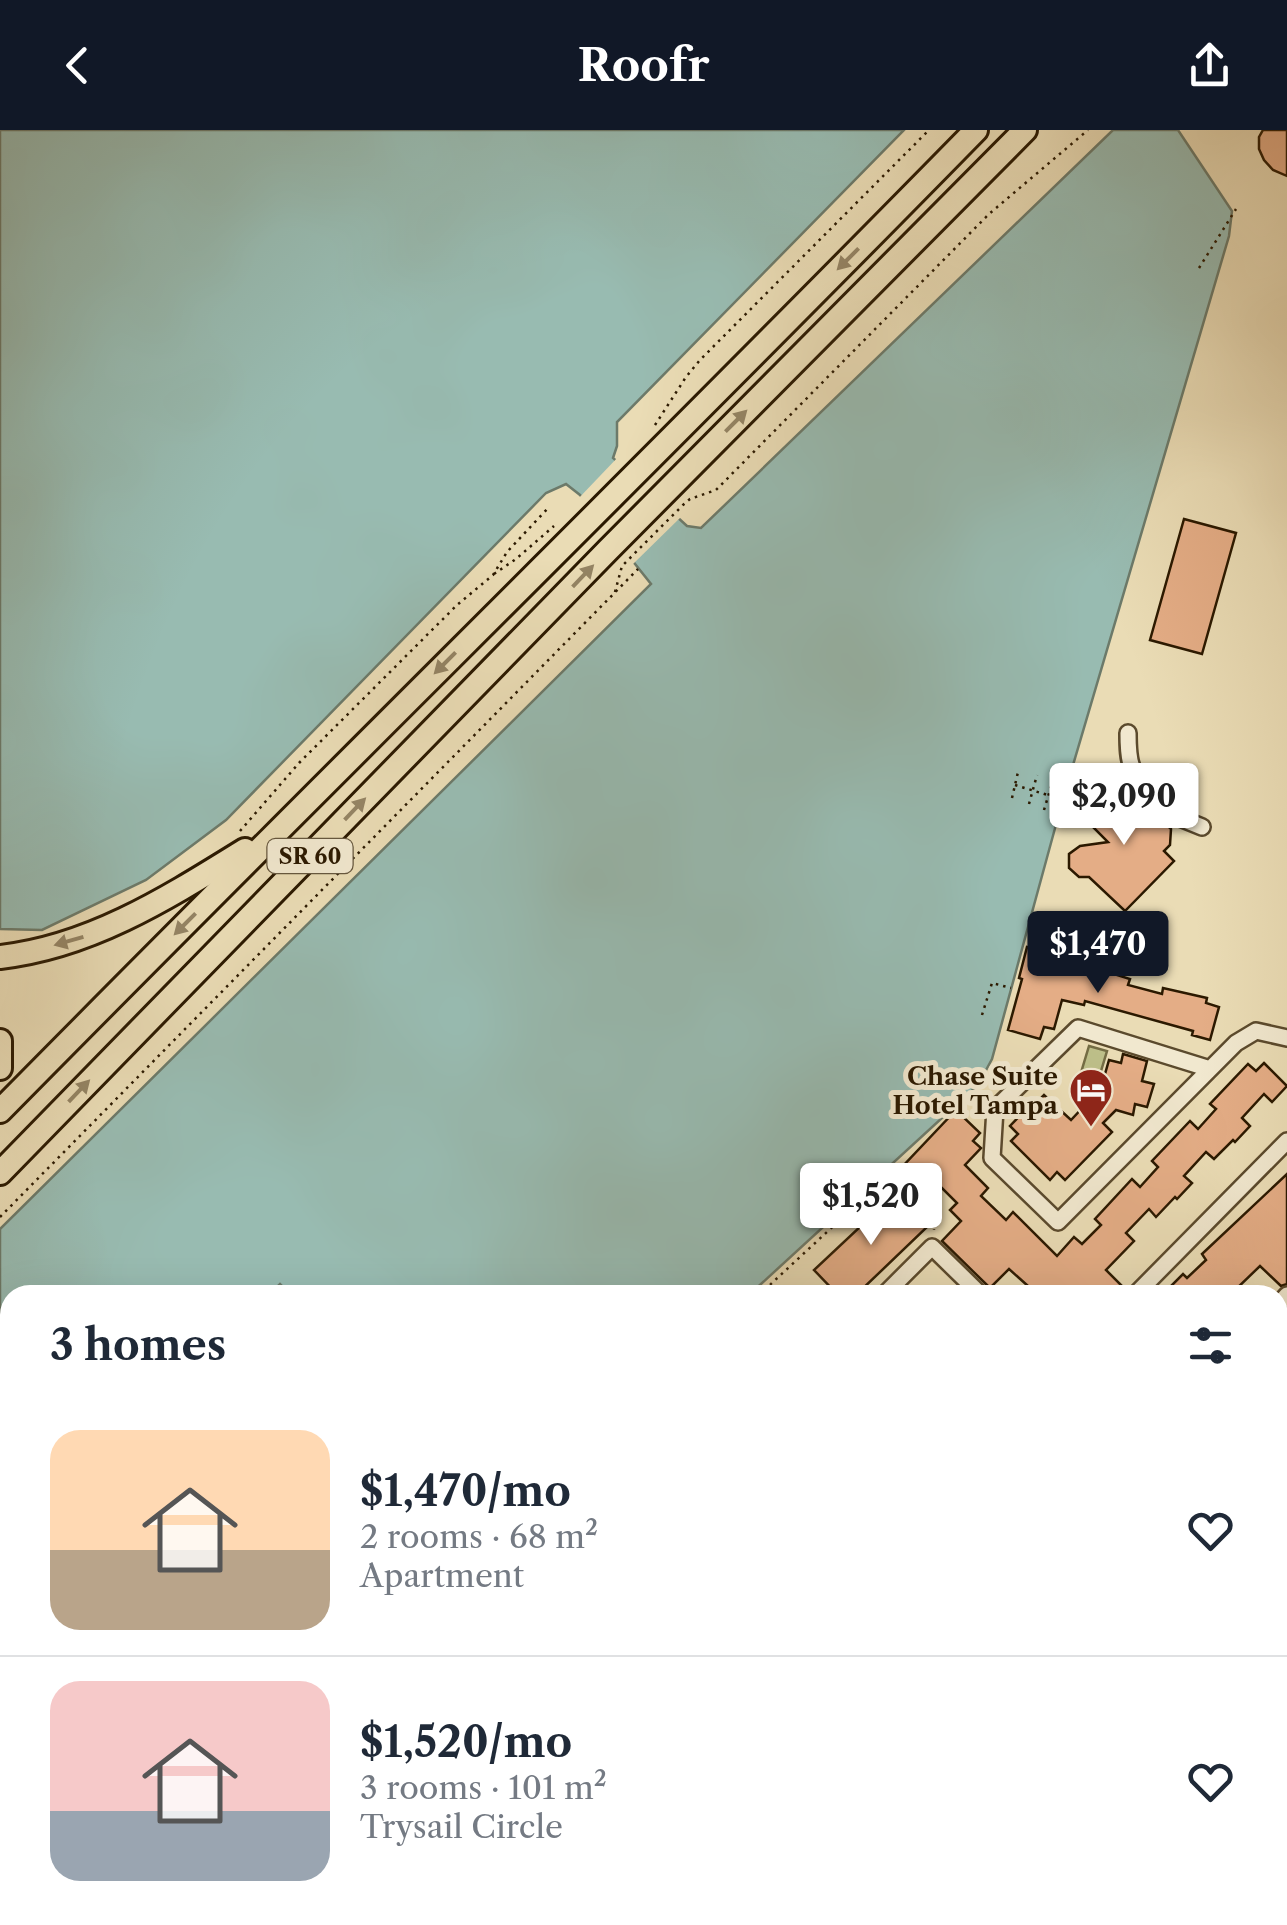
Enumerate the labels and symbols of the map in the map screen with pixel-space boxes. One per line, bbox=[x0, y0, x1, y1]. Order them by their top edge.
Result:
one-way arrow bbox=[837, 247, 861, 270]
one-way arrow bbox=[724, 409, 747, 433]
one-way arrow bbox=[570, 565, 594, 589]
one-way arrow bbox=[434, 651, 458, 675]
pin: $2,090 bbox=[1043, 763, 1205, 848]
one-way arrow bbox=[343, 797, 367, 821]
road number: SR 60 bbox=[268, 839, 352, 873]
one-way arrow bbox=[173, 911, 197, 935]
pin: $1,470 bbox=[1017, 911, 1179, 996]
one-way arrow bbox=[53, 934, 84, 949]
place label: Chase Suite Hotel Tampa bbox=[893, 1061, 1059, 1121]
hotel icon: Chase Suite Hotel Tampa bbox=[1068, 1067, 1114, 1128]
one-way arrow bbox=[67, 1080, 91, 1104]
pin: $1,520 bbox=[790, 1163, 952, 1248]

